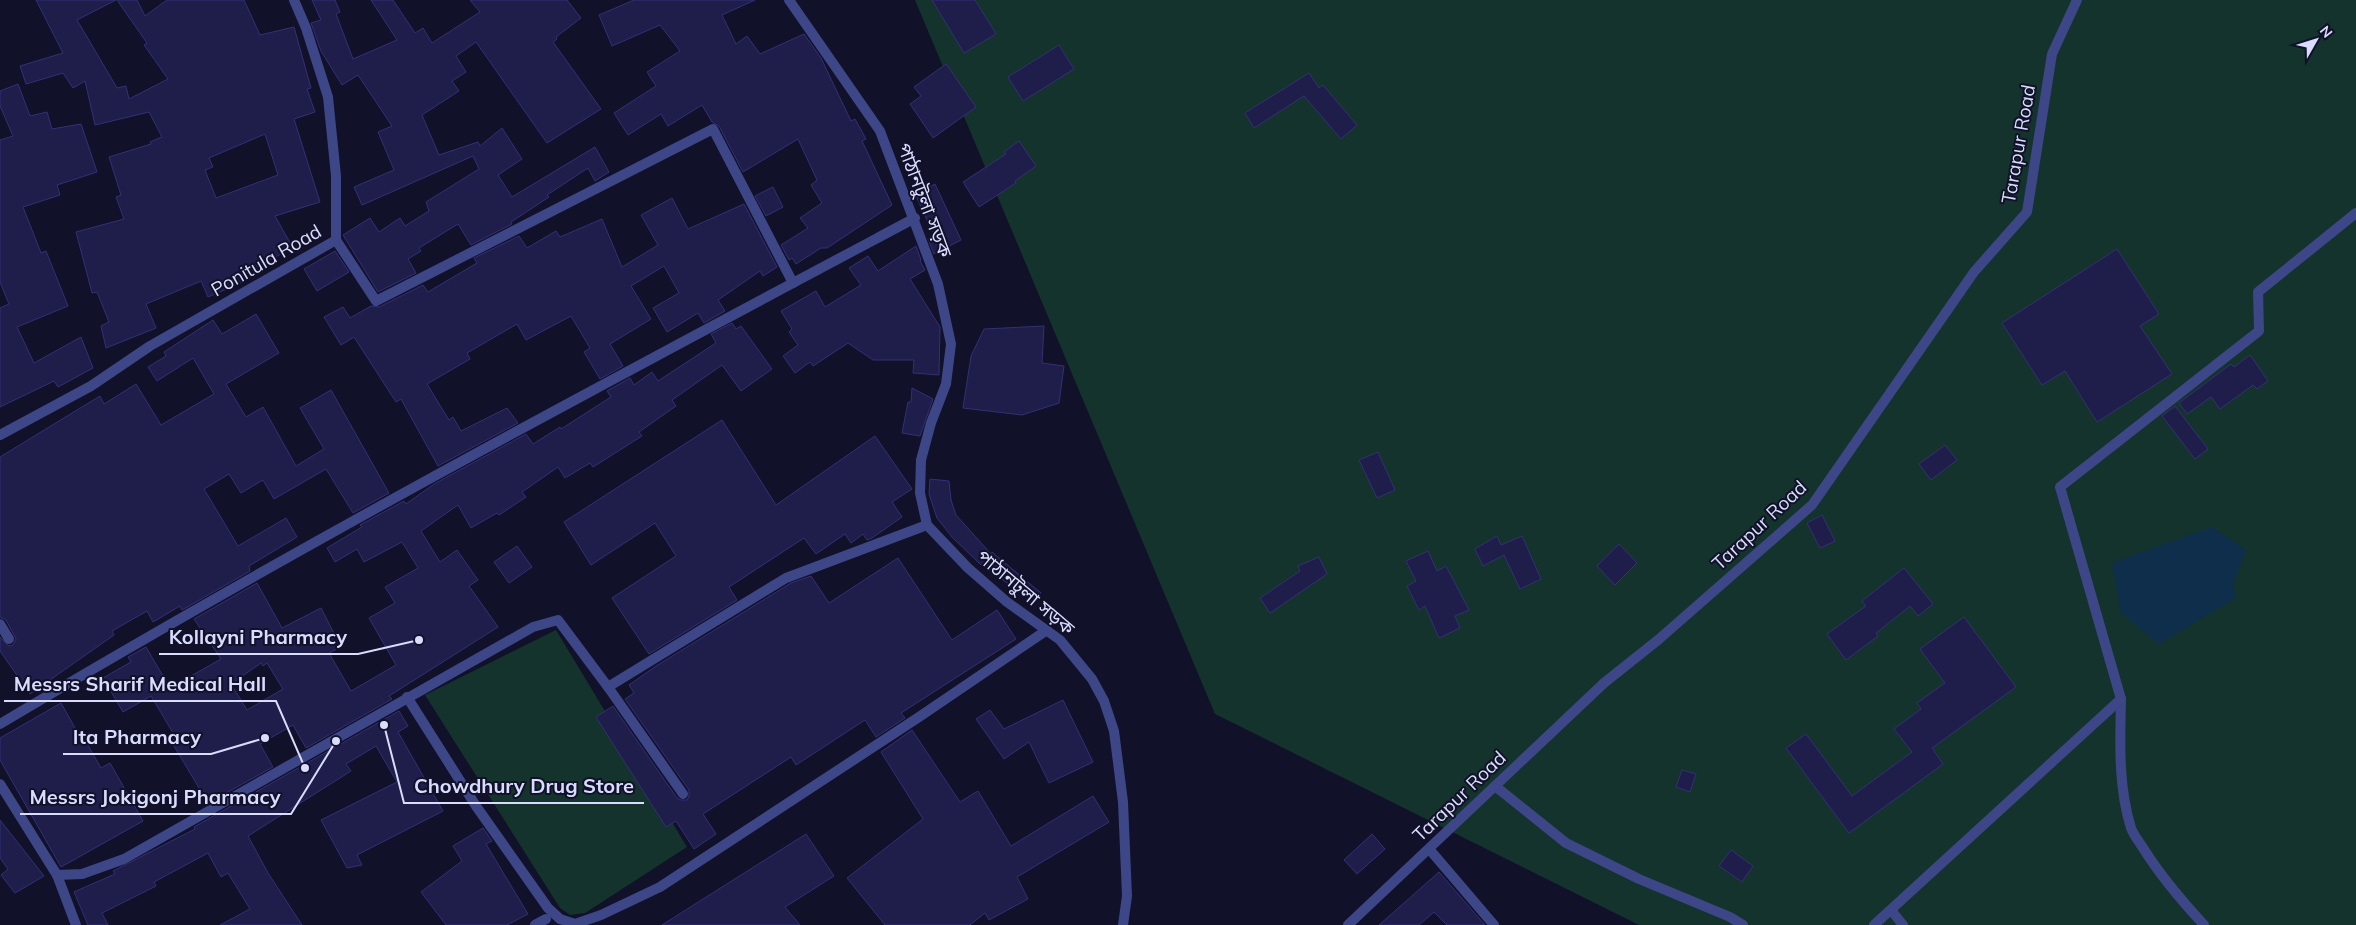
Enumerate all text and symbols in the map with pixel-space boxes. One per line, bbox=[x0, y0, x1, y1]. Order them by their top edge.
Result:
north arrow bbox=[2291, 15, 2341, 65]
text: N bbox=[2316, 22, 2336, 42]
street label: Tarapur Road bbox=[1996, 83, 2040, 205]
street label: পাঠানটুলা সড়ক bbox=[892, 139, 958, 261]
street label: Ponitula Road bbox=[207, 219, 325, 301]
street label: Tarapur Road bbox=[1707, 475, 1811, 575]
street label: পাঠানটুলা সড়ক bbox=[972, 544, 1080, 640]
callout: Kollayni Pharmacy bbox=[159, 619, 358, 654]
text: Kollayni Pharmacy bbox=[169, 624, 347, 649]
callout: Messrs Sharif Medical Hall bbox=[4, 666, 276, 701]
text: Messrs Sharif Medical Hall bbox=[14, 671, 266, 696]
callout: Ita Pharmacy bbox=[63, 719, 211, 754]
text: Ita Pharmacy bbox=[73, 724, 201, 749]
street label: Tarapur Road bbox=[1407, 746, 1511, 846]
callout: Chowdhury Drug Store bbox=[404, 768, 644, 803]
text: Chowdhury Drug Store bbox=[414, 773, 634, 798]
callout: Messrs Jokigonj Pharmacy bbox=[20, 779, 291, 814]
text: Messrs Jokigonj Pharmacy bbox=[29, 784, 281, 809]

